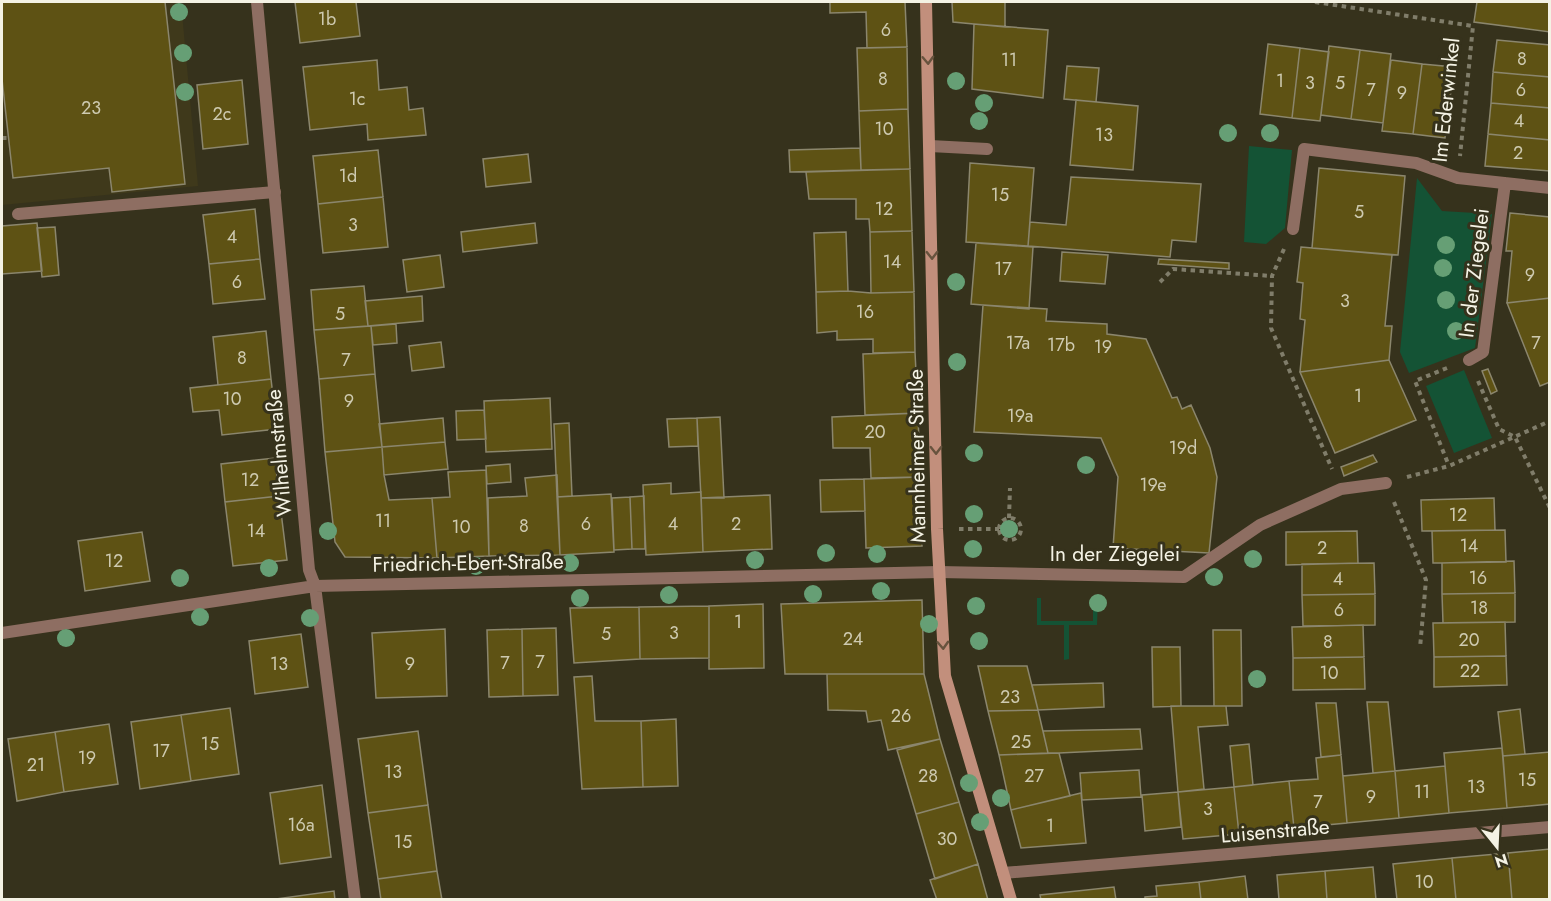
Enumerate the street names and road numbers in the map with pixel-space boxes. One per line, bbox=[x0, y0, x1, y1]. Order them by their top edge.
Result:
street label: Im Ederwinkel bbox=[1425, 36, 1467, 164]
street label: In der Ziegelei bbox=[1451, 206, 1497, 340]
street label: Mannheimer Straße bbox=[900, 369, 934, 543]
street label: Wilhelmstraße bbox=[258, 388, 300, 518]
street label: In der Ziegelei bbox=[1050, 539, 1180, 569]
street label: Friedrich-Ebert-Straße bbox=[372, 546, 564, 580]
street label: Luisenstraße bbox=[1219, 811, 1331, 851]

